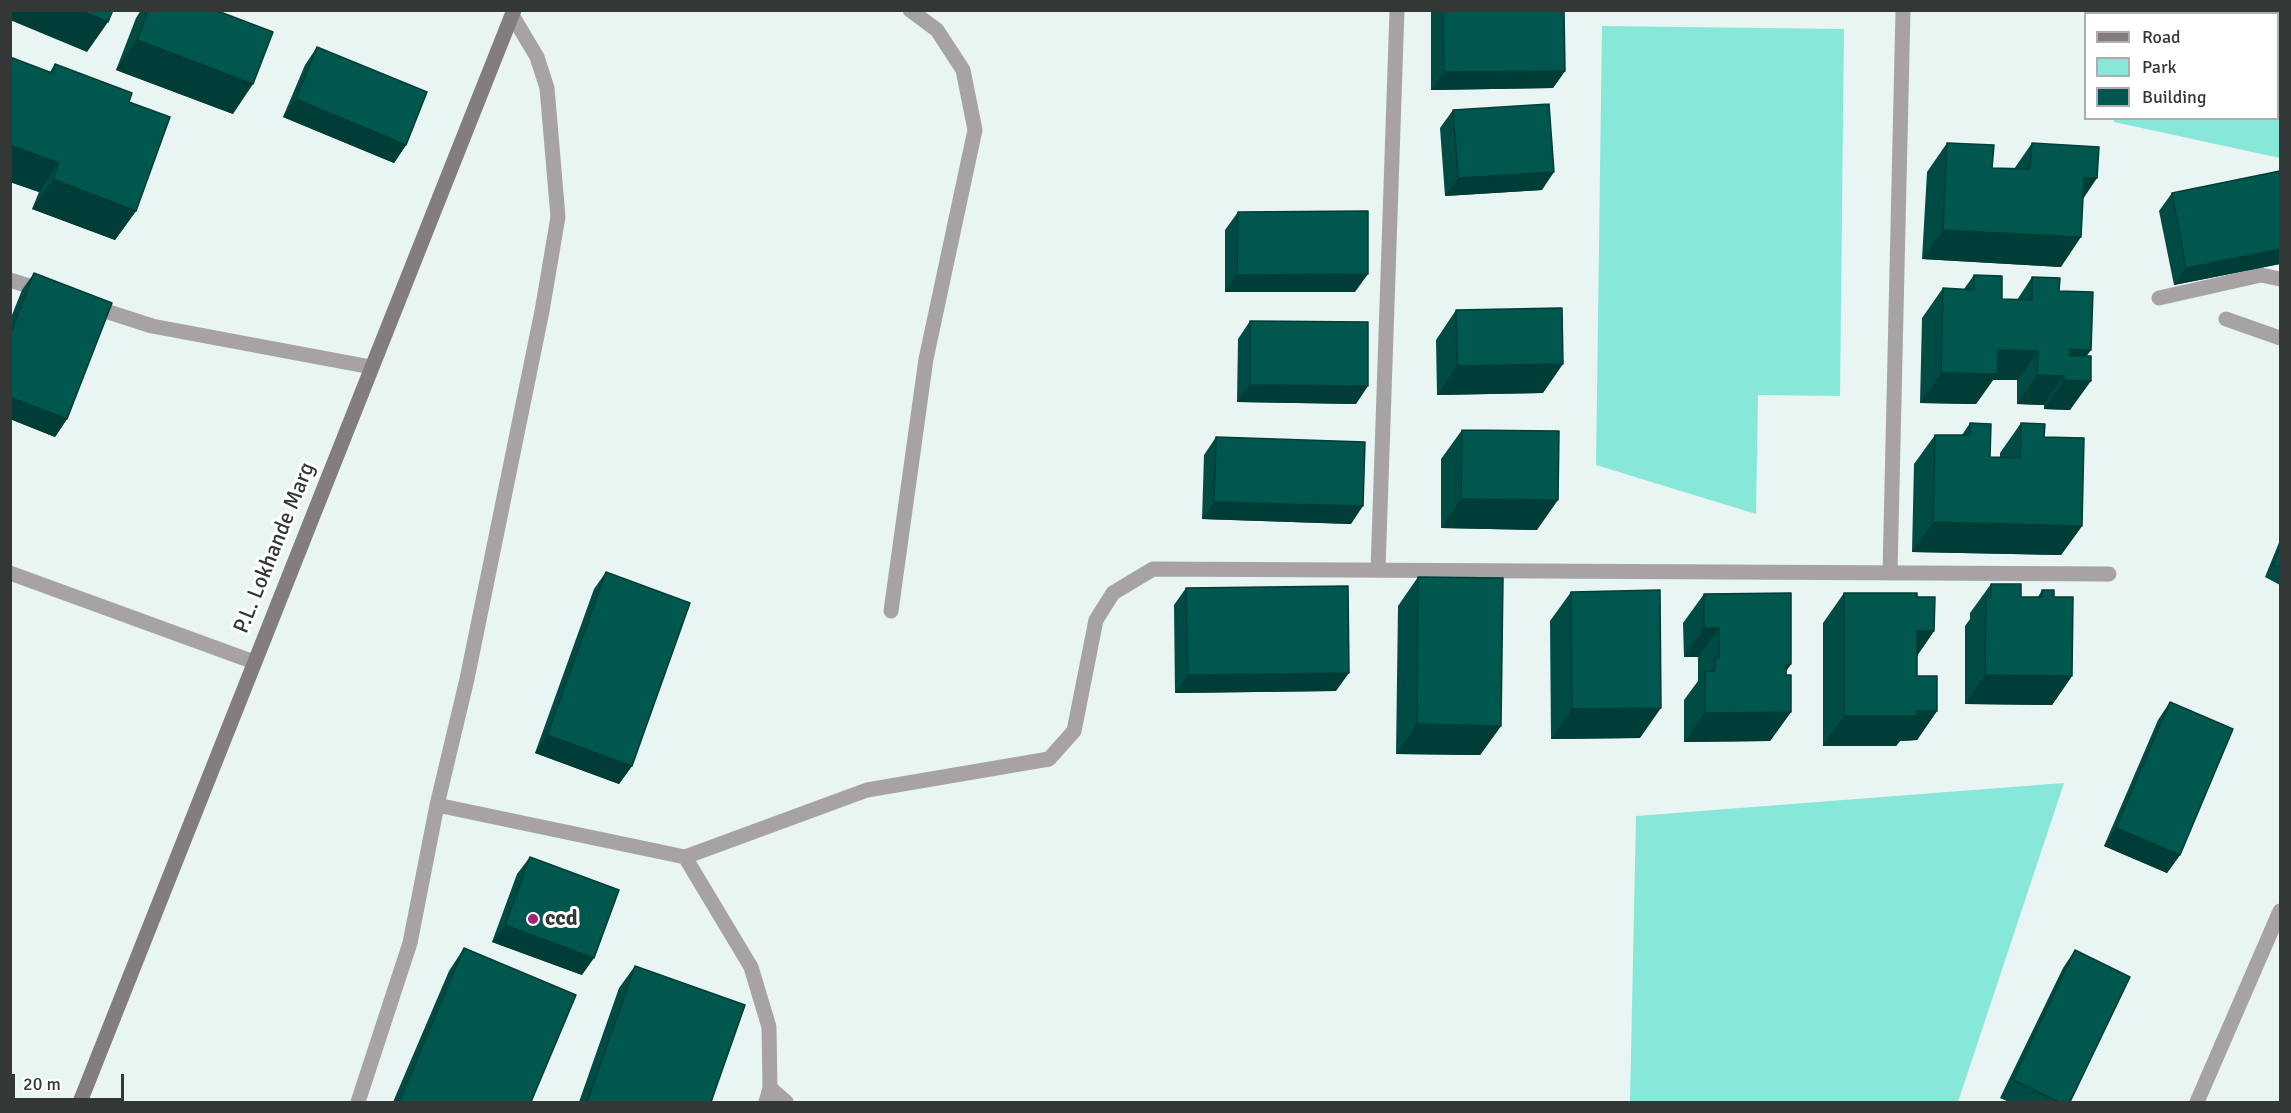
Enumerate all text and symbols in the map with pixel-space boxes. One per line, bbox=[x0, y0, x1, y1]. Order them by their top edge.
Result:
legend bbox=[2084, 12, 2279, 120]
text: Road bbox=[2142, 26, 2181, 48]
text: Park bbox=[2142, 56, 2177, 78]
text: Building bbox=[2142, 86, 2206, 108]
street label: P.L. Lokhande Marg bbox=[229, 459, 321, 637]
place label: ccd bbox=[545, 906, 578, 932]
marker: ccd bbox=[526, 912, 540, 926]
scale bar bbox=[15, 1062, 128, 1100]
text: 20 m bbox=[23, 1073, 61, 1095]

